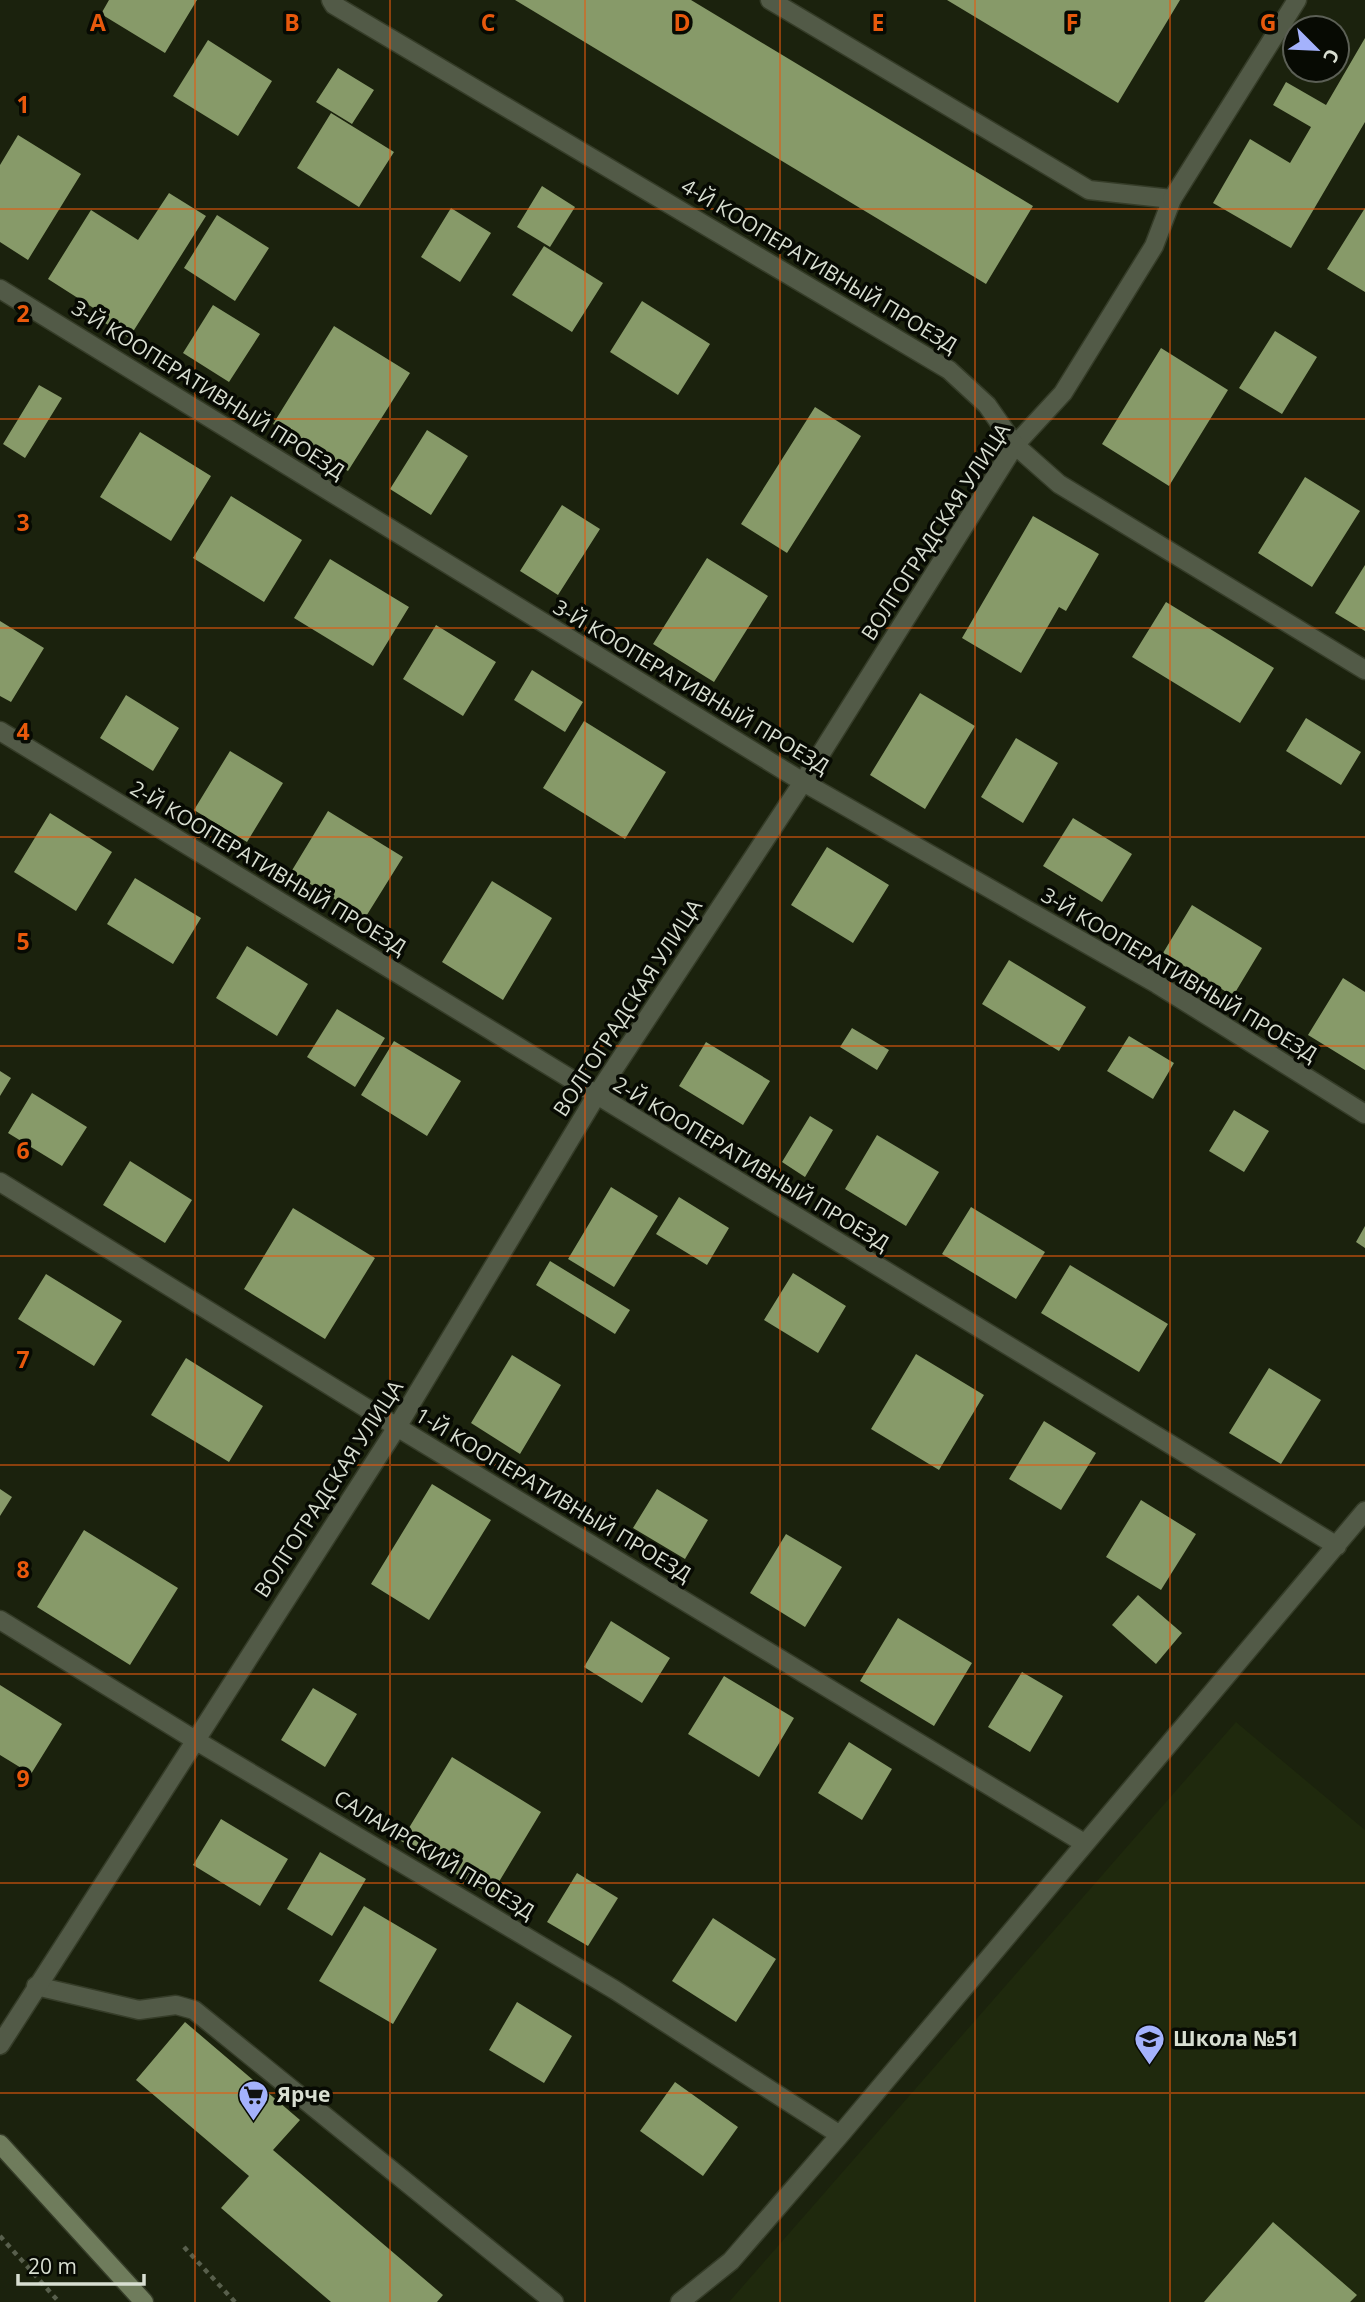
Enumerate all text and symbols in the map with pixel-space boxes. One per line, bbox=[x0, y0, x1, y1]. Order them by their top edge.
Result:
text: A bbox=[90, 6, 106, 38]
text: B bbox=[284, 6, 300, 38]
text: C bbox=[481, 6, 495, 38]
text: D bbox=[673, 6, 691, 38]
text: E bbox=[872, 6, 884, 38]
text: F bbox=[1066, 6, 1078, 38]
text: G bbox=[1260, 6, 1276, 38]
north arrow bbox=[1281, 14, 1351, 84]
text: С bbox=[1317, 45, 1346, 67]
text: 1 bbox=[16, 88, 30, 120]
street label: 4-Й КООПЕРАТИВНЫЙ ПРОЕЗД bbox=[677, 172, 963, 359]
street label: 3-Й КООПЕРАТИВНЫЙ ПРОЕЗД bbox=[67, 293, 350, 485]
text: 2 bbox=[16, 297, 30, 329]
street label: ВОЛГОГРАДСКАЯ УЛИЦА bbox=[854, 417, 1016, 645]
text: 3 bbox=[16, 506, 30, 538]
street label: 3-Й КООПЕРАТИВНЫЙ ПРОЕЗД bbox=[549, 593, 835, 780]
text: 4 bbox=[16, 715, 30, 747]
street label: 2-Й КООПЕРАТИВНЫЙ ПРОЕЗД bbox=[126, 774, 412, 961]
street label: 3-Й КООПЕРАТИВНЫЙ ПРОЕЗД bbox=[1037, 881, 1323, 1068]
street label: ВОЛГОГРАДСКАЯ УЛИЦА bbox=[546, 893, 708, 1121]
text: 5 bbox=[16, 925, 30, 957]
street label: 2-Й КООПЕРАТИВНЫЙ ПРОЕЗД bbox=[609, 1070, 895, 1257]
text: 6 bbox=[16, 1134, 30, 1166]
text: 7 bbox=[16, 1343, 30, 1375]
street label: ВОЛГОГРАДСКАЯ УЛИЦА bbox=[247, 1374, 409, 1602]
street label: 1-Й КООПЕРАТИВНЫЙ ПРОЕЗД bbox=[411, 1401, 697, 1588]
text: 8 bbox=[16, 1553, 30, 1585]
text: 9 bbox=[16, 1762, 30, 1794]
street label: САЛАИРСКИЙ ПРОЕЗД bbox=[329, 1783, 540, 1925]
school or university icon: Школа №51 bbox=[1133, 2022, 1167, 2066]
place label: Школа №51 bbox=[1173, 2024, 1299, 2052]
supermarket icon: Ярче bbox=[237, 2078, 271, 2122]
place label: Ярче bbox=[276, 2080, 330, 2108]
scale bar bbox=[18, 2242, 144, 2286]
text: 20 m bbox=[28, 2252, 77, 2280]

